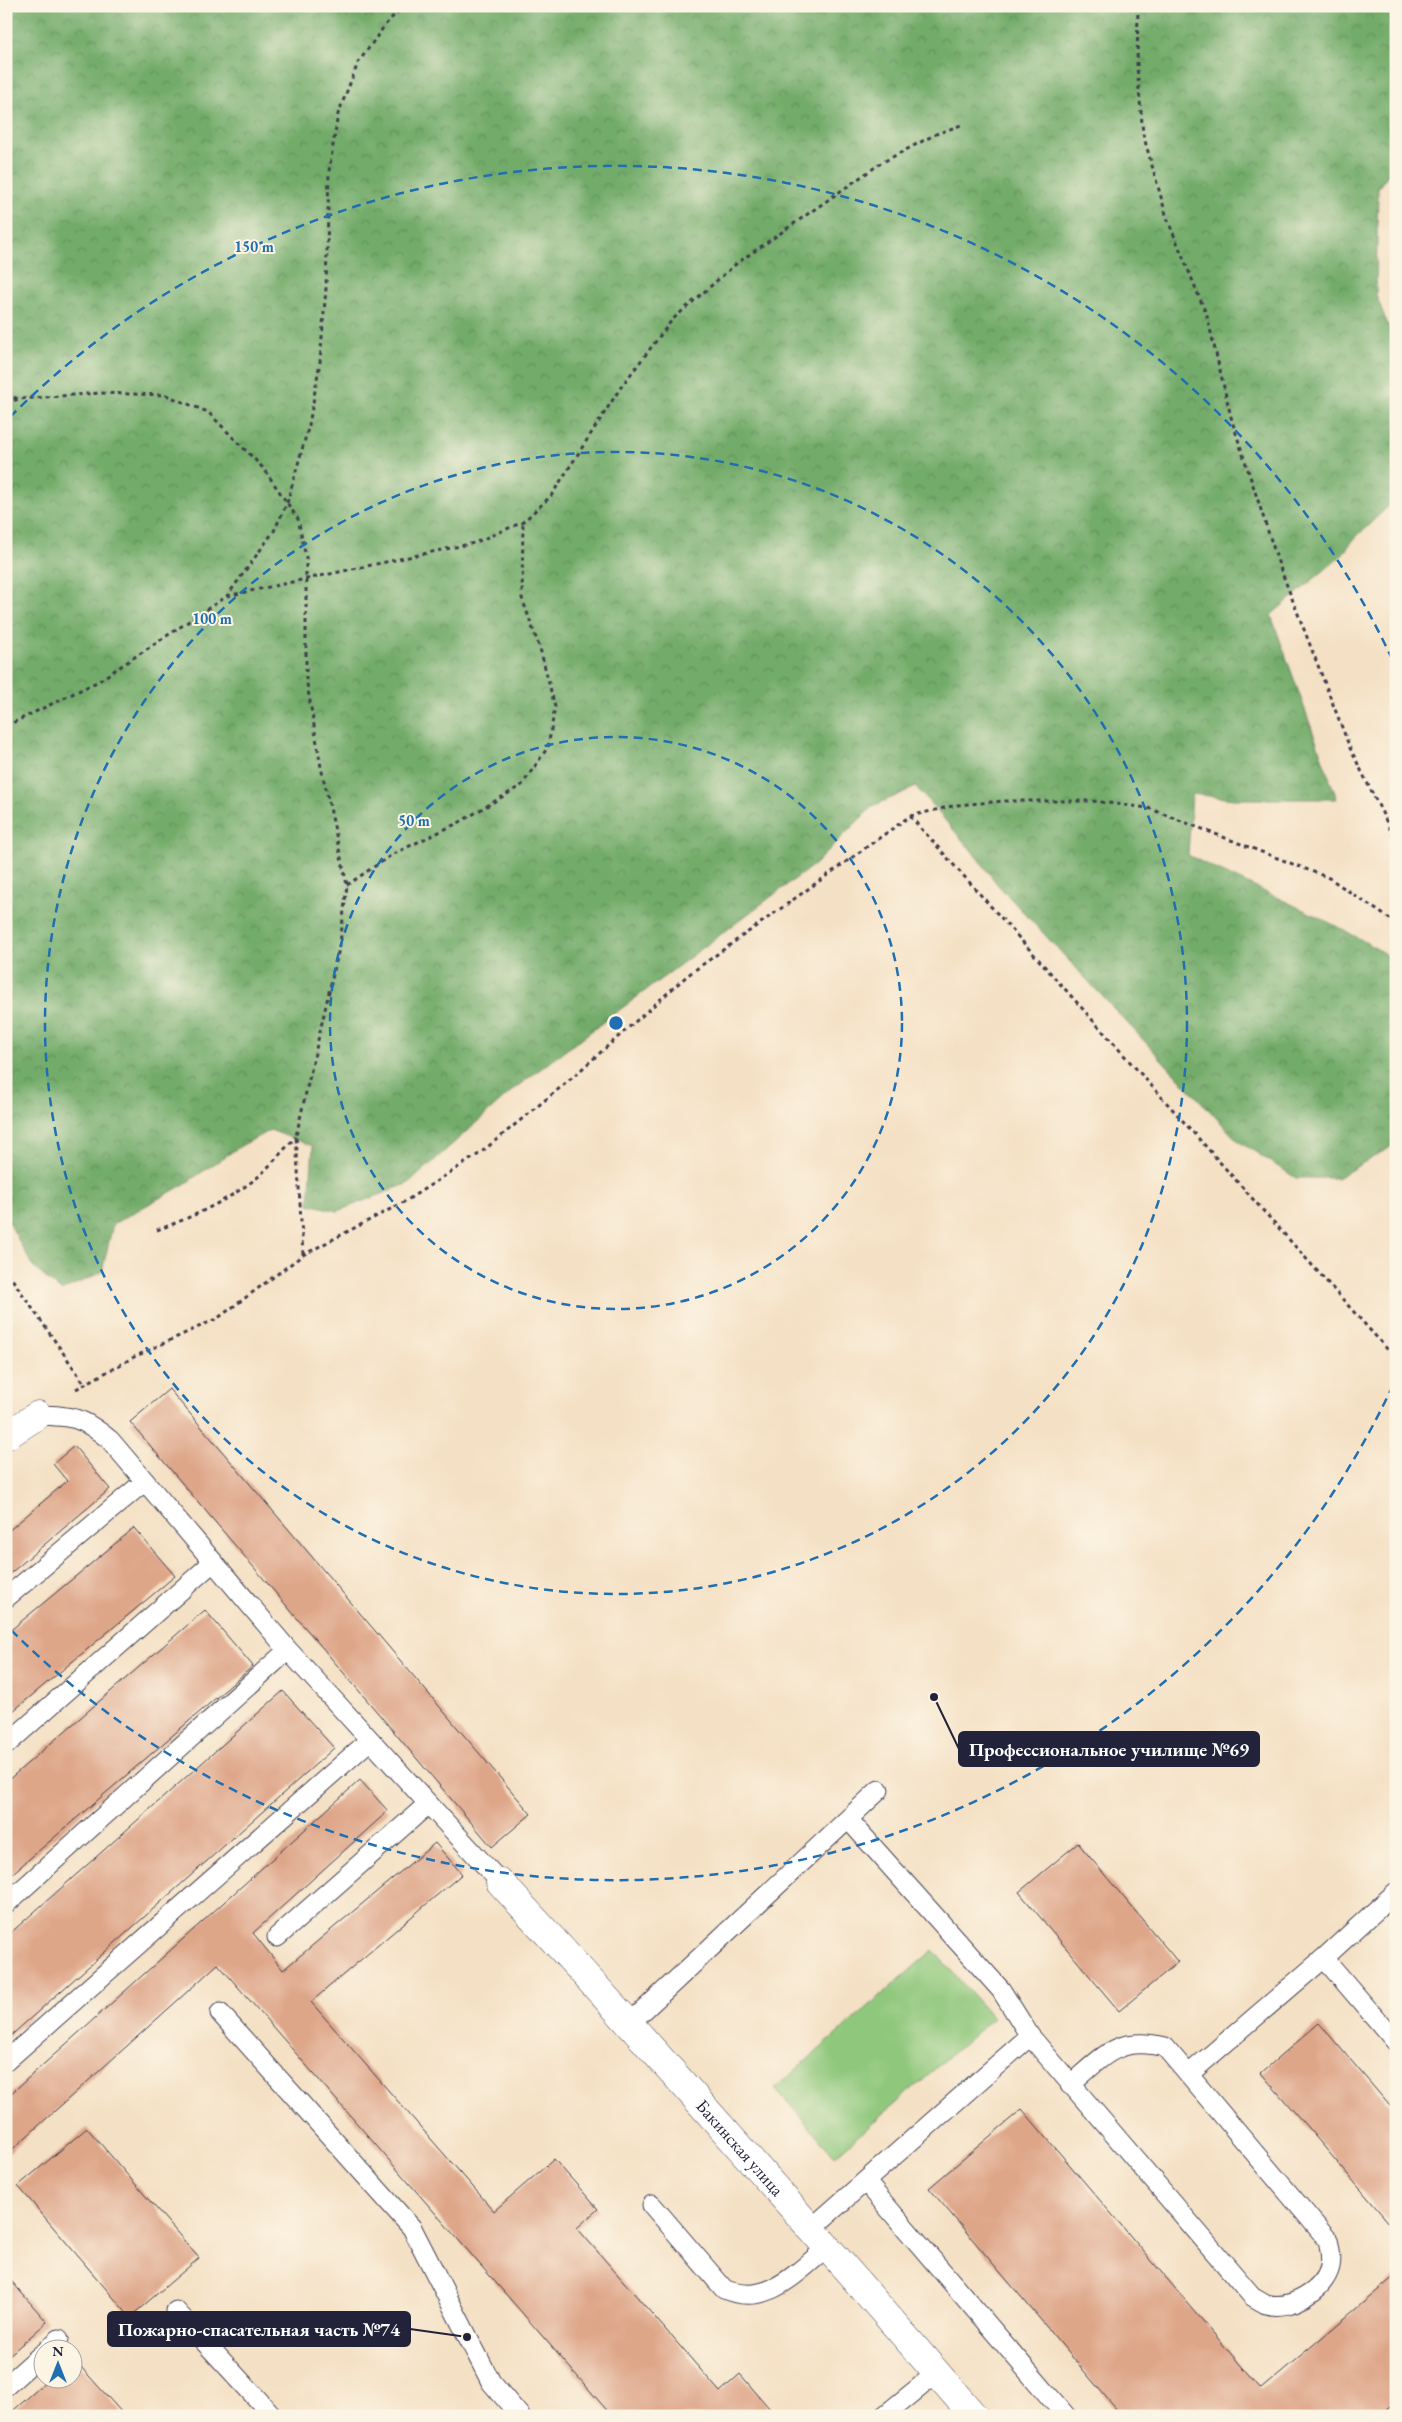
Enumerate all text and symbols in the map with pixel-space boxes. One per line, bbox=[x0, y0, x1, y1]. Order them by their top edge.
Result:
text: 150 m bbox=[234, 237, 274, 256]
text: 100 m bbox=[192, 609, 232, 628]
text: 50 m bbox=[398, 811, 430, 830]
centre of rings bbox=[607, 1014, 625, 1032]
callout: Профессиональное училище №69 bbox=[959, 1732, 1259, 1766]
text: Профессиональное училище №69 bbox=[969, 1737, 1249, 1762]
street label: Бакинская улица bbox=[691, 2094, 790, 2201]
callout: Пожарно-спасательная часть №74 bbox=[108, 2312, 410, 2346]
text: Пожарно-спасательная часть №74 bbox=[118, 2317, 401, 2342]
north arrow bbox=[32, 2340, 82, 2390]
text: N bbox=[52, 2342, 64, 2360]

